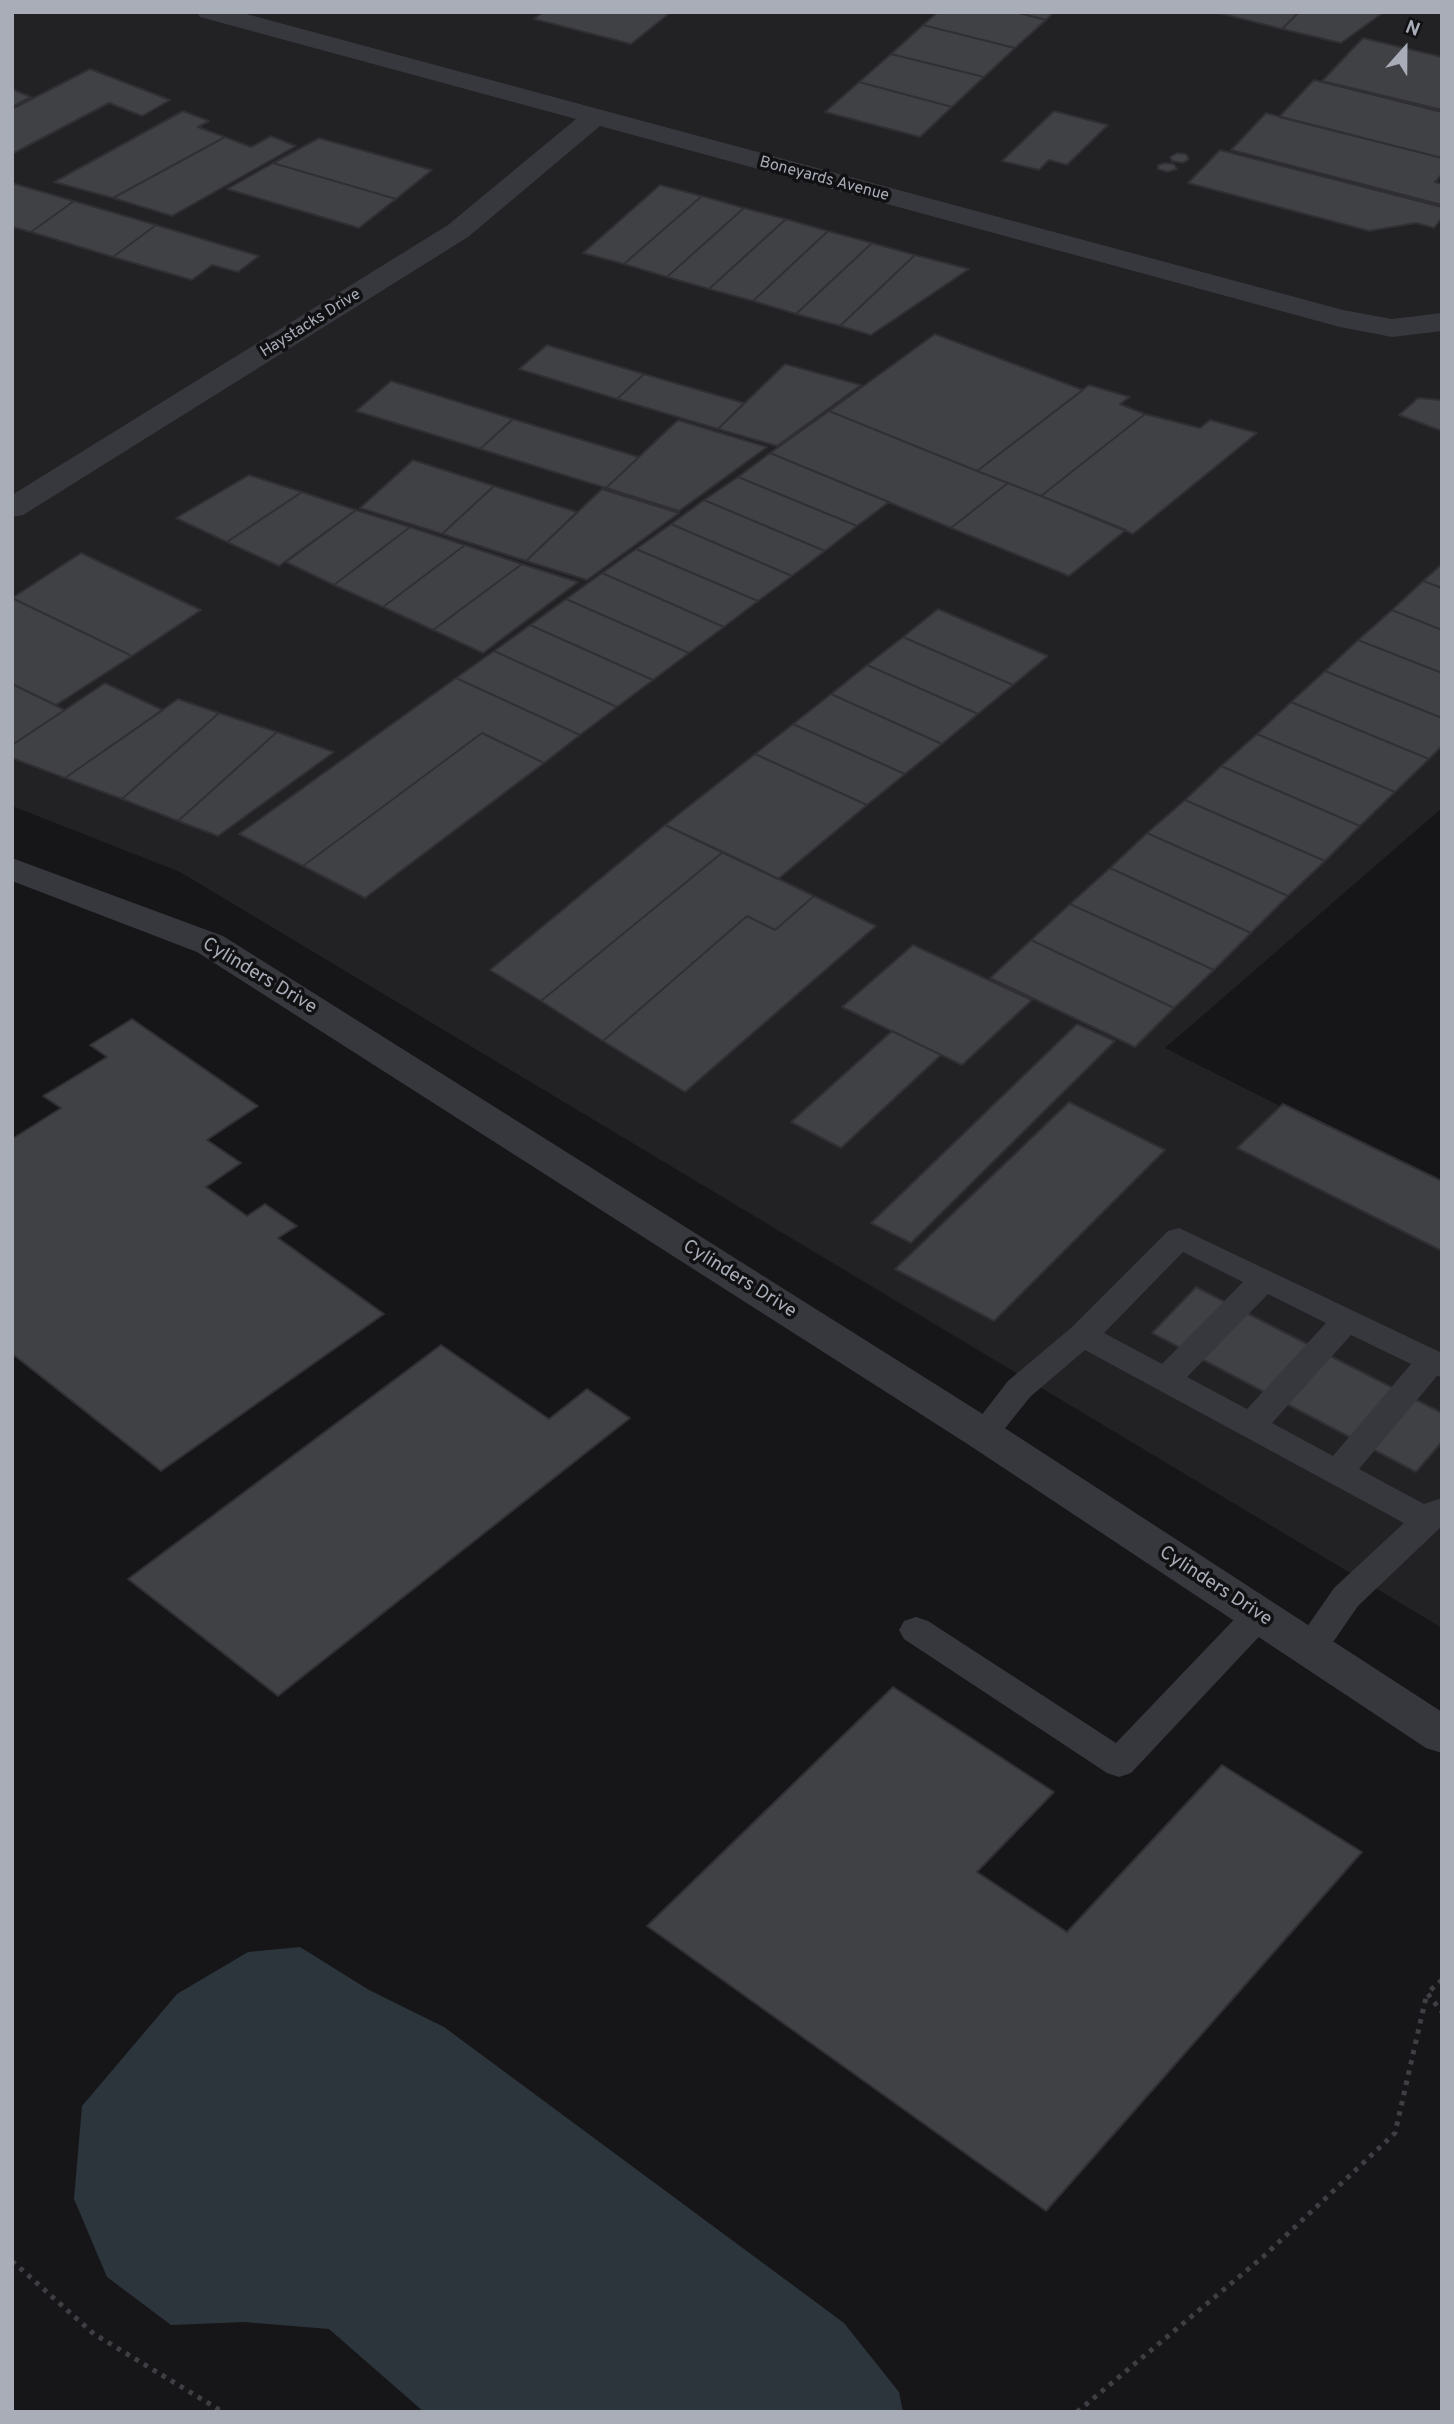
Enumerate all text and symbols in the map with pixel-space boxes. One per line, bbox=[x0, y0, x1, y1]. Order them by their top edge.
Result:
north arrow bbox=[1370, 14, 1440, 84]
text: N bbox=[1402, 16, 1423, 43]
street label: Boneyards Avenue bbox=[757, 153, 891, 207]
street label: Haystacks Drive bbox=[257, 286, 365, 362]
street label: Cylinders Drive bbox=[198, 934, 320, 1020]
street label: Cylinders Drive bbox=[678, 1236, 800, 1324]
street label: Cylinders Drive bbox=[1154, 1542, 1276, 1632]

